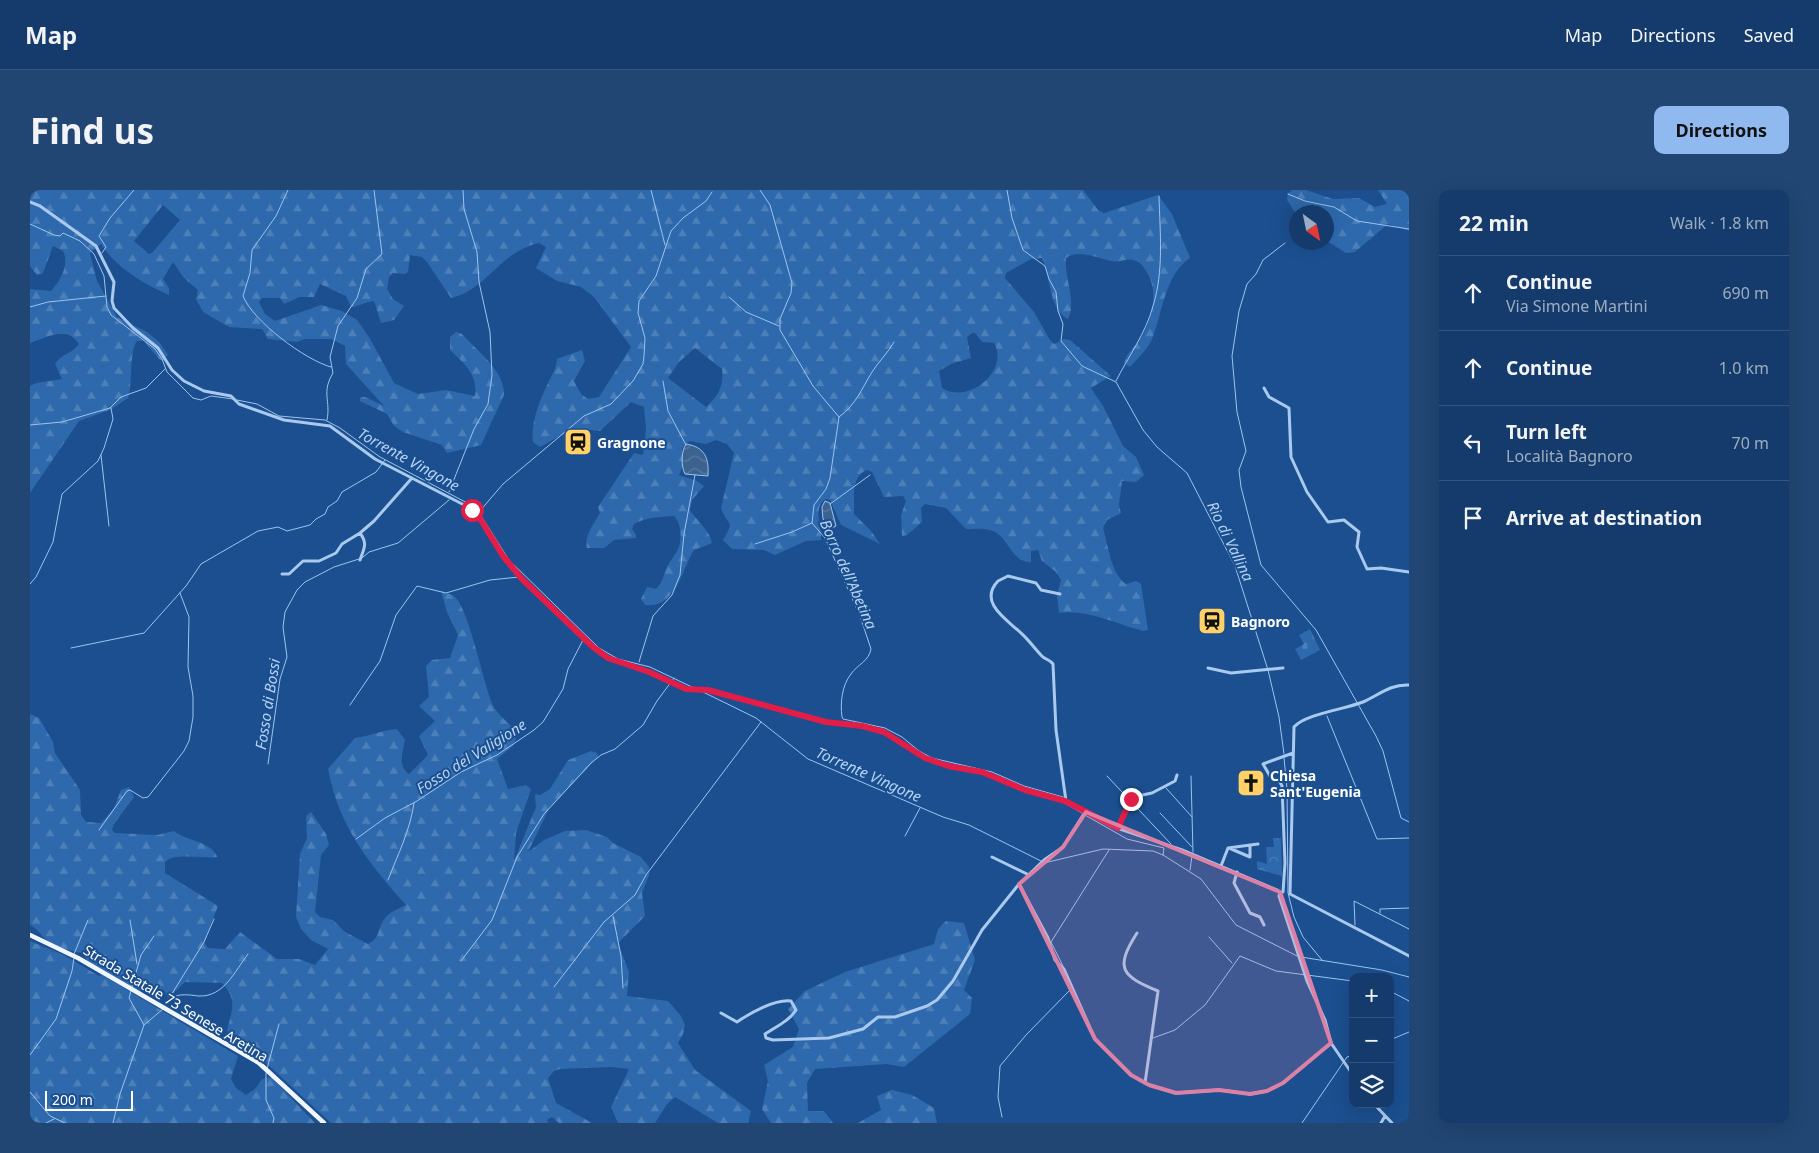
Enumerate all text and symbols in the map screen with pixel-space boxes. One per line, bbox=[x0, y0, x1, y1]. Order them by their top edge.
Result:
text: Map bbox=[25, 18, 77, 51]
text: Map bbox=[1565, 23, 1602, 47]
text: Directions bbox=[1630, 23, 1716, 47]
text: Saved bbox=[1744, 23, 1794, 47]
button: Directions bbox=[1654, 106, 1789, 154]
text: Find us bbox=[30, 107, 154, 154]
north arrow bbox=[1289, 205, 1334, 250]
text: 22 min bbox=[1459, 209, 1529, 237]
text: Walk · 1.8 km bbox=[1670, 212, 1769, 234]
text: Continue bbox=[1506, 269, 1592, 295]
icon: ahead bbox=[1459, 279, 1487, 307]
text: 690 m bbox=[1722, 282, 1769, 304]
text: Via Simone Martini bbox=[1506, 295, 1648, 317]
icon: ahead bbox=[1459, 354, 1487, 382]
text: Continue bbox=[1506, 355, 1592, 381]
text: 1.0 km bbox=[1719, 357, 1769, 379]
text: Turn left bbox=[1506, 419, 1587, 445]
water label: Torrente Vingone bbox=[355, 423, 464, 495]
station icon: Gragnone bbox=[563, 427, 593, 457]
icon: left bbox=[1459, 429, 1487, 457]
text: 70 m bbox=[1732, 432, 1769, 454]
place label: Gragnone bbox=[597, 433, 666, 452]
text: Località Bagnoro bbox=[1506, 445, 1633, 467]
water label: Rio di Vallina bbox=[1203, 498, 1259, 585]
route start bbox=[461, 499, 484, 522]
icon: arrive bbox=[1459, 504, 1487, 532]
text: Arrive at destination bbox=[1506, 505, 1702, 531]
water label: Borro dell'Abetina bbox=[816, 516, 882, 633]
station icon: Bagnoro bbox=[1197, 606, 1227, 636]
place label: Bagnoro bbox=[1231, 612, 1290, 631]
water label: Fosso di Bossi bbox=[250, 656, 284, 751]
water label: Fosso del Valigione bbox=[412, 714, 530, 798]
water label: Torrente Vingone bbox=[813, 742, 925, 806]
place label: Chiesa Sant'Eugenia bbox=[1270, 766, 1361, 801]
church icon: Chiesa Sant'Eugenia bbox=[1236, 768, 1266, 798]
route end bbox=[1120, 788, 1143, 811]
street label: Strada Statale 73 Senese Aretina bbox=[80, 940, 272, 1066]
map controls bbox=[1349, 973, 1394, 1108]
button: + bbox=[1349, 973, 1394, 1018]
button: − bbox=[1349, 1018, 1394, 1063]
button: layers bbox=[1349, 1063, 1394, 1108]
scale bar bbox=[45, 1088, 132, 1111]
text: 200 m bbox=[52, 1090, 93, 1109]

